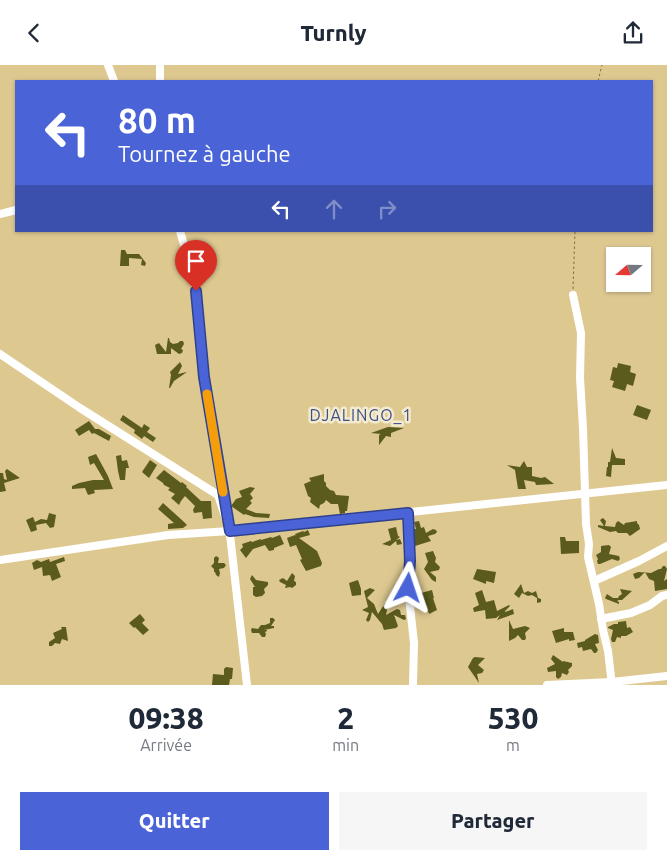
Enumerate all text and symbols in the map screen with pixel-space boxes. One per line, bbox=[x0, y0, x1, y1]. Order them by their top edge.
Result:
icon: back bbox=[20, 19, 48, 47]
icon: share bbox=[619, 19, 647, 47]
text: Turnly bbox=[301, 20, 366, 45]
icon: left bbox=[35, 100, 100, 165]
text: 80 m bbox=[118, 100, 196, 140]
text: Tournez à gauche bbox=[118, 141, 291, 166]
icon: left bbox=[267, 195, 295, 223]
icon: ahead bbox=[320, 195, 348, 223]
icon: right bbox=[373, 195, 401, 223]
pin bbox=[175, 240, 217, 291]
icon: arrive bbox=[182, 247, 210, 275]
north arrow bbox=[606, 247, 651, 293]
map controls bbox=[606, 247, 651, 292]
district label: DJALINGO_1 bbox=[310, 406, 412, 425]
position arrow bbox=[381, 561, 433, 613]
text: 09:38 bbox=[129, 701, 204, 735]
text: 2 bbox=[337, 701, 354, 735]
text: 530 bbox=[488, 701, 538, 735]
text: Arrivée bbox=[140, 736, 192, 754]
text: min bbox=[332, 736, 359, 754]
text: m bbox=[506, 736, 520, 754]
button: Quitter bbox=[20, 792, 329, 850]
button: Partager bbox=[339, 792, 647, 850]

